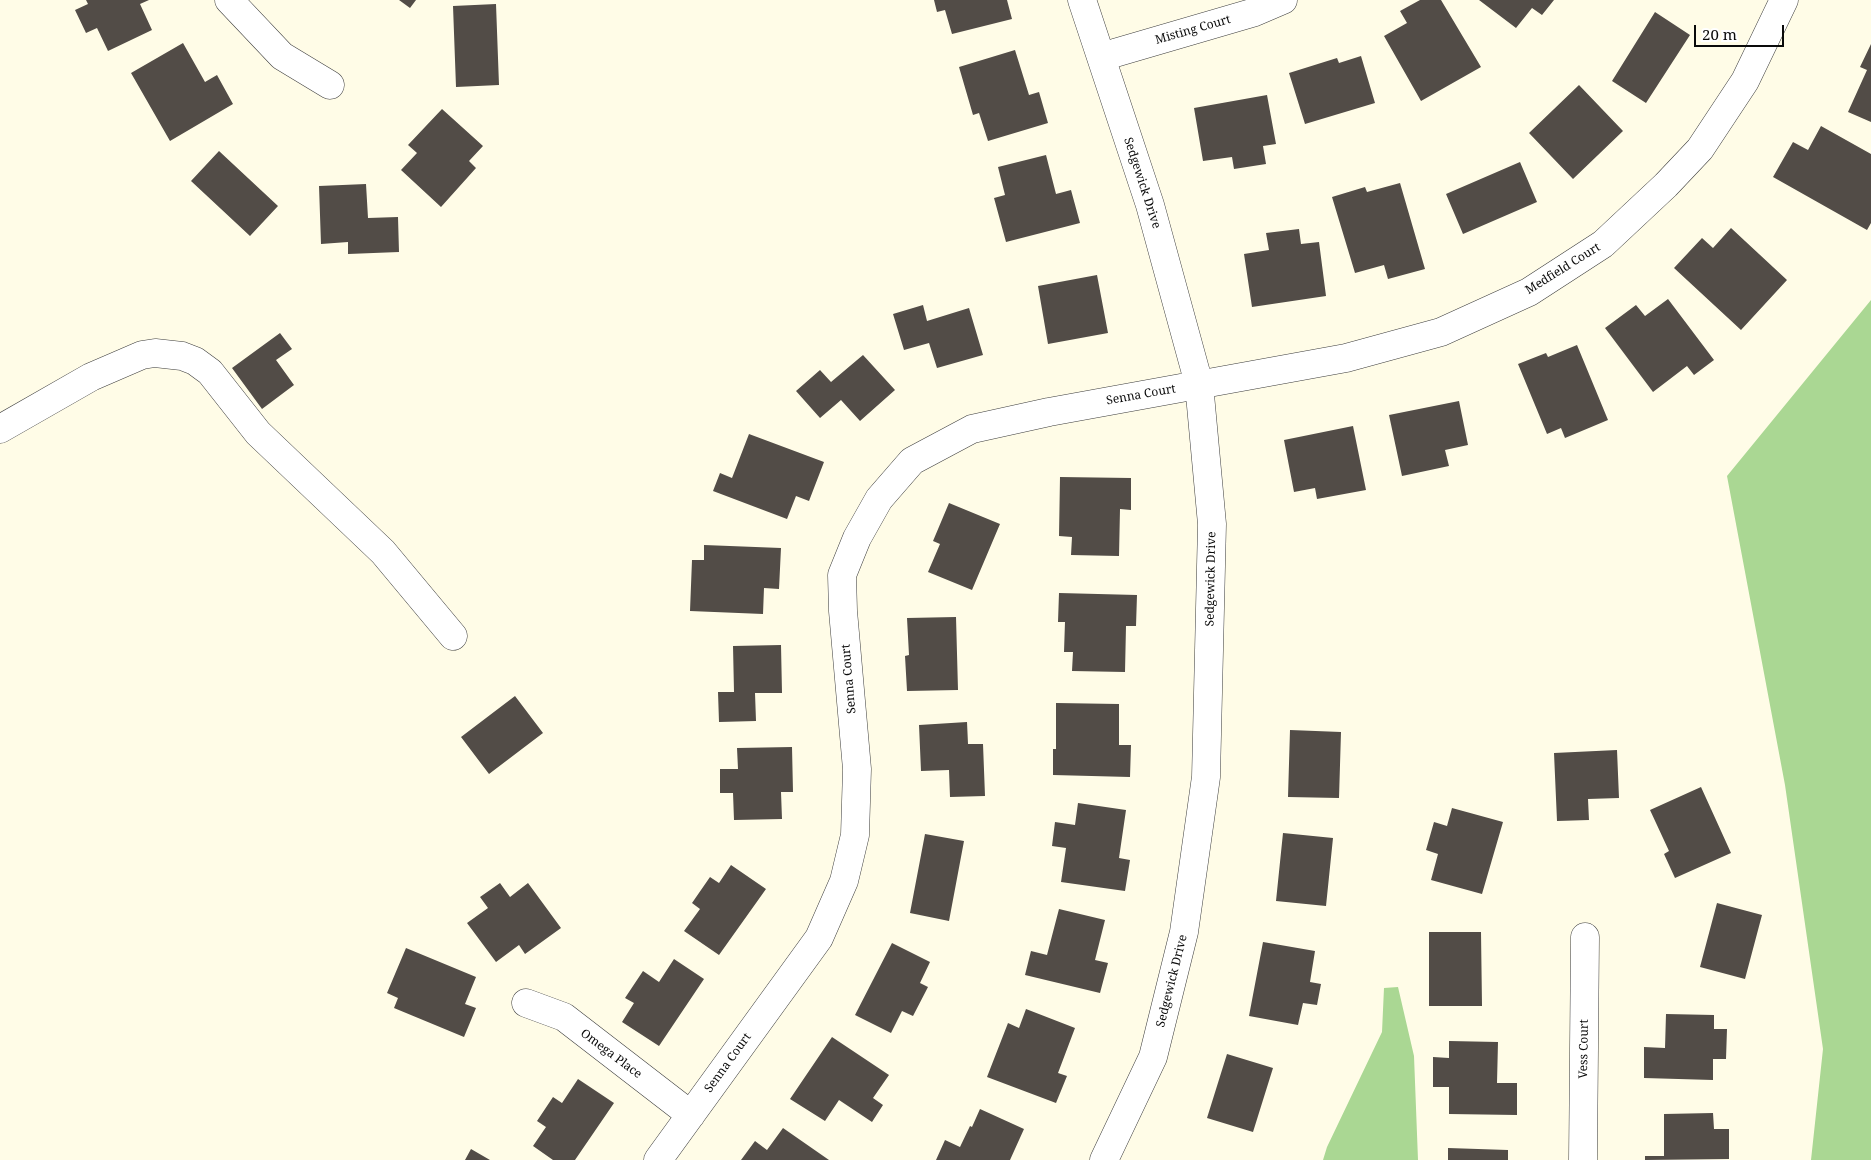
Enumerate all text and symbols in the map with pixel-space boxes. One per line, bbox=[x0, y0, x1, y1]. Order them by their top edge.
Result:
street label: Misting Court bbox=[1154, 12, 1232, 48]
scale bar bbox=[1696, 15, 1786, 47]
text: 20 m bbox=[1702, 24, 1737, 44]
street label: Sedgewick Drive bbox=[1120, 136, 1164, 230]
street label: Medfield Court bbox=[1523, 240, 1603, 298]
street label: Senna Court bbox=[1105, 382, 1177, 408]
street label: Sedgewick Drive bbox=[1203, 531, 1219, 627]
street label: Senna Court bbox=[839, 643, 859, 715]
street label: Sedgewick Drive bbox=[1154, 933, 1190, 1029]
street label: Vess Court bbox=[1576, 1019, 1592, 1079]
street label: Omega Place bbox=[577, 1026, 645, 1082]
street label: Senna Court bbox=[702, 1030, 754, 1096]

